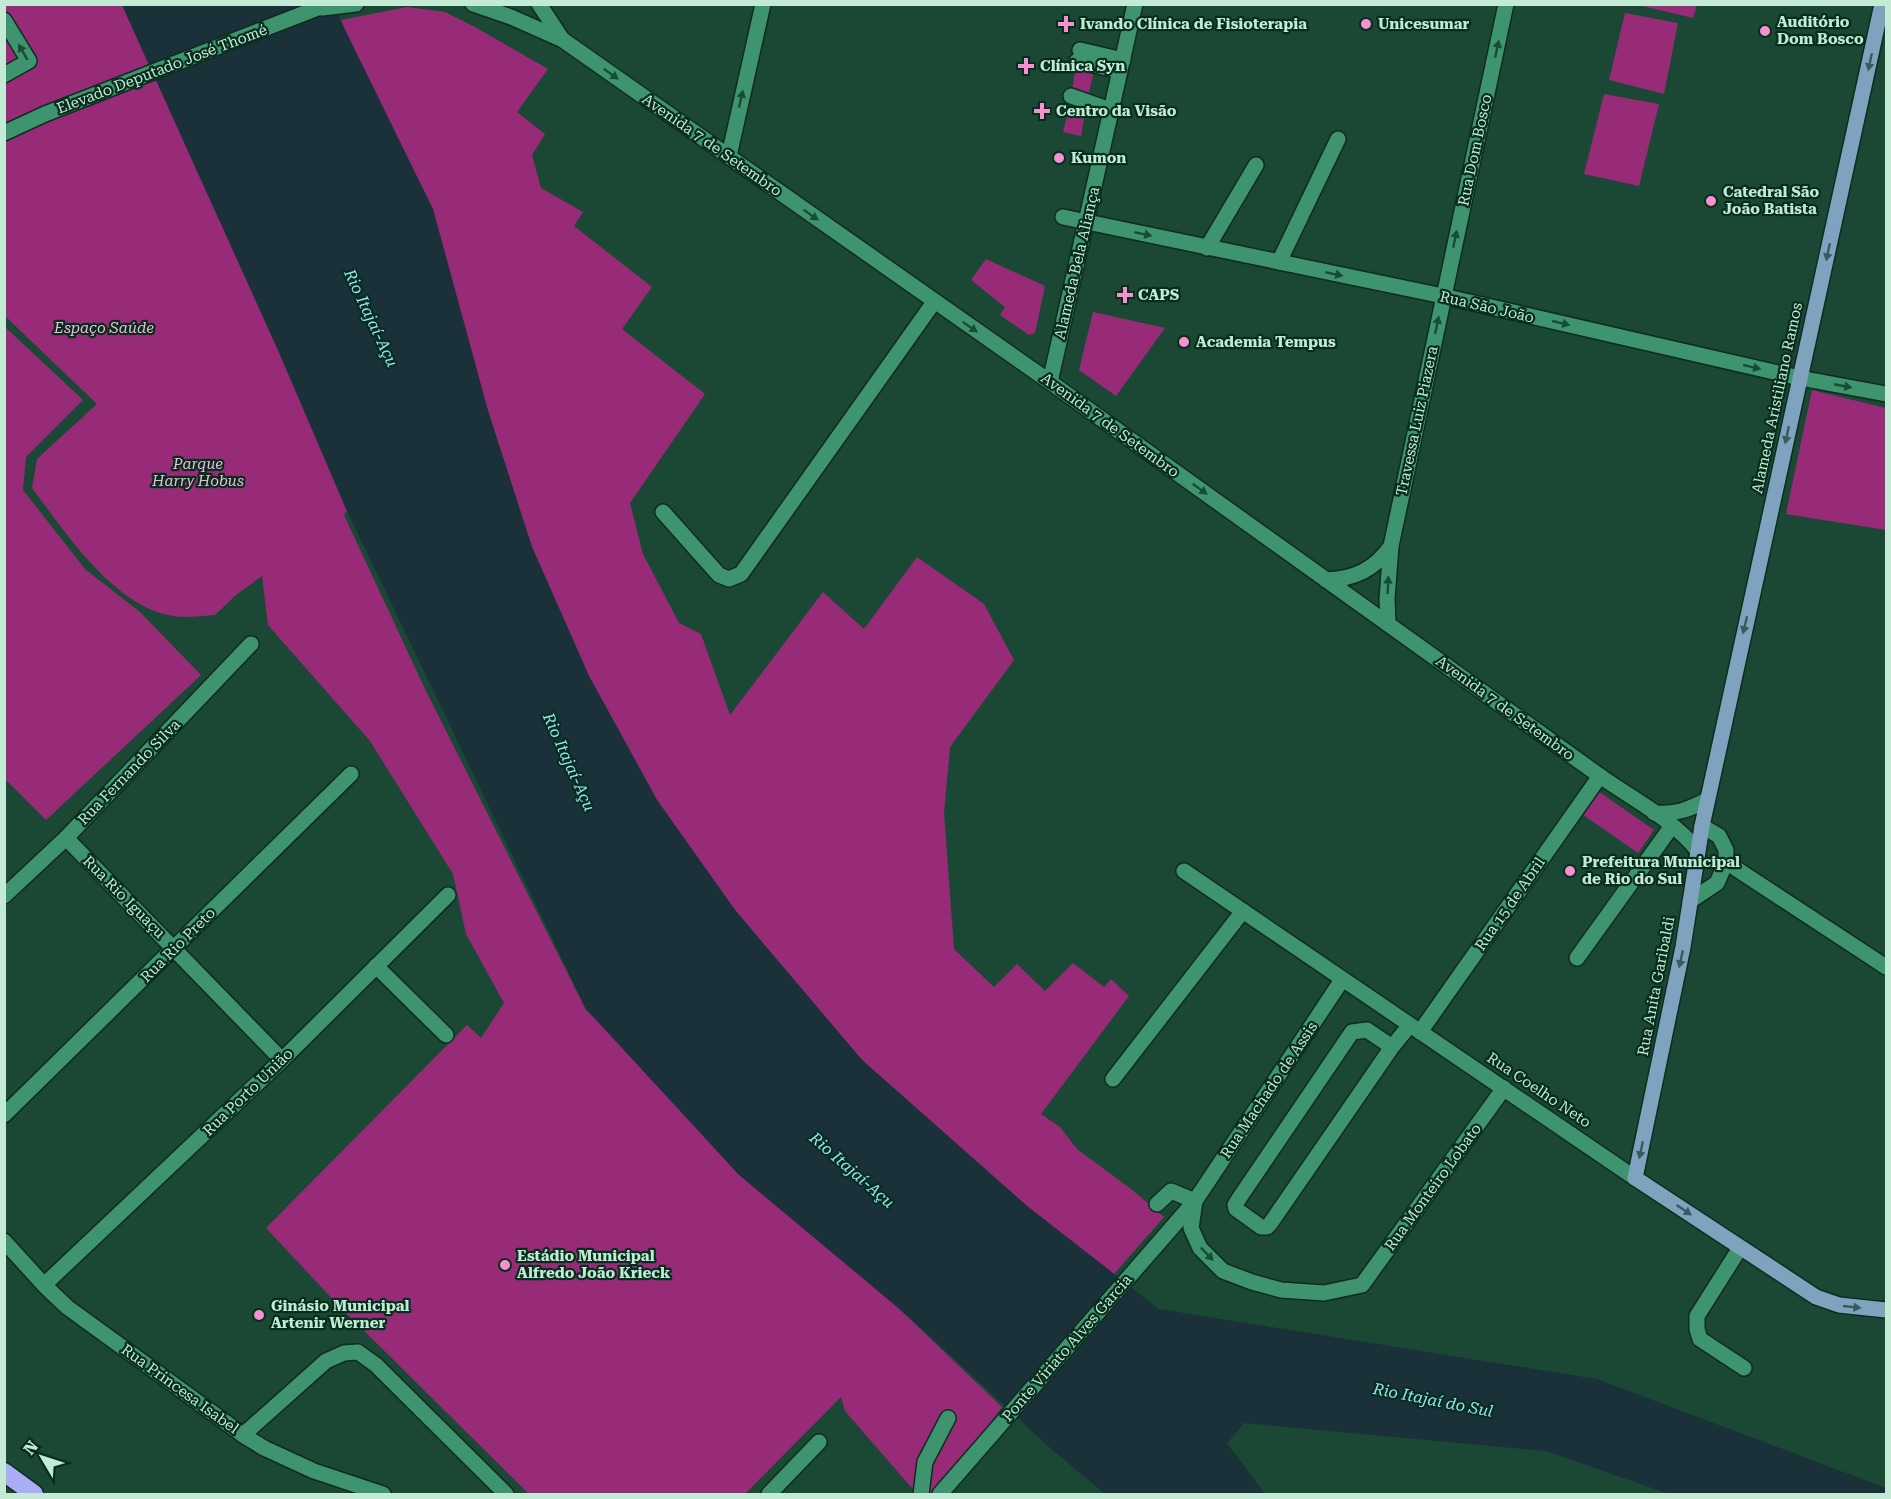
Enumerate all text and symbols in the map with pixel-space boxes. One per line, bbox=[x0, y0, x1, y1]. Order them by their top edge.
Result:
place label: Auditório Dom Bosco bbox=[1777, 13, 1864, 48]
marker: Ivando Clínica de Fisioterapia bbox=[1057, 15, 1075, 33]
place label: Ivando Clínica de Fisioterapia bbox=[1080, 15, 1307, 33]
place label: Unicesumar bbox=[1378, 15, 1470, 33]
marker: Unicesumar bbox=[1359, 17, 1373, 31]
street label: Elevado Deputado José Thomé bbox=[54, 20, 270, 118]
marker: Auditório Dom Bosco bbox=[1758, 24, 1772, 38]
one-way arrow bbox=[1492, 39, 1502, 58]
one-way arrow bbox=[18, 43, 28, 60]
one-way arrow bbox=[1865, 52, 1874, 71]
marker: Clínica Syn bbox=[1017, 57, 1035, 75]
place label: Clínica Syn bbox=[1040, 57, 1125, 75]
one-way arrow bbox=[602, 68, 618, 80]
street label: Avenida 7 de Setembro bbox=[639, 90, 785, 200]
one-way arrow bbox=[737, 90, 747, 109]
street label: Rua Dom Bosco bbox=[1454, 93, 1496, 207]
marker: Centro da Visão bbox=[1033, 102, 1051, 120]
place label: Centro da Visão bbox=[1056, 102, 1177, 120]
place label: Kumon bbox=[1071, 149, 1126, 167]
marker: Kumon bbox=[1052, 151, 1066, 165]
place label: Catedral São João Batista bbox=[1723, 183, 1819, 218]
street label: Alameda Bela Aliança bbox=[1051, 185, 1103, 341]
marker: Catedral São João Batista bbox=[1704, 194, 1718, 208]
one-way arrow bbox=[802, 209, 818, 221]
one-way arrow bbox=[1134, 230, 1152, 240]
one-way arrow bbox=[1451, 230, 1461, 249]
one-way arrow bbox=[1822, 243, 1832, 261]
water label: Rio Itajaí-Açu bbox=[340, 265, 402, 370]
one-way arrow bbox=[1325, 270, 1344, 279]
marker: CAPS bbox=[1116, 286, 1134, 304]
place label: CAPS bbox=[1138, 286, 1180, 304]
street label: Rua São João bbox=[1438, 287, 1536, 327]
street label: Alameda Aristiliano Ramos bbox=[1748, 301, 1806, 495]
one-way arrow bbox=[1433, 315, 1442, 334]
park label: Espaço Saúde bbox=[53, 319, 154, 337]
one-way arrow bbox=[1552, 319, 1571, 329]
one-way arrow bbox=[962, 321, 978, 333]
place label: Academia Tempus bbox=[1196, 333, 1336, 351]
marker: Academia Tempus bbox=[1177, 335, 1191, 349]
street label: Travessa Luiz Piazera bbox=[1392, 344, 1442, 498]
one-way arrow bbox=[1742, 362, 1761, 372]
street label: Avenida 7 de Setembro bbox=[1037, 369, 1183, 481]
one-way arrow bbox=[1834, 382, 1853, 391]
one-way arrow bbox=[1782, 426, 1792, 444]
park label: Parque Harry Hobus bbox=[151, 455, 244, 490]
one-way arrow bbox=[1192, 483, 1207, 495]
one-way arrow bbox=[1383, 576, 1392, 595]
one-way arrow bbox=[1740, 616, 1750, 635]
street label: Avenida 7 de Setembro bbox=[1432, 652, 1578, 764]
water label: Rio Itajaí-Açu bbox=[538, 709, 599, 814]
street label: Rua Fernando Silva bbox=[74, 716, 184, 828]
street label: Rua Rio Iguaçu bbox=[79, 852, 169, 942]
place label: Prefeitura Municipal de Rio do Sul bbox=[1582, 853, 1740, 888]
street label: Rua 15 de Abril bbox=[1471, 854, 1549, 954]
marker: Prefeitura Municipal de Rio do Sul bbox=[1563, 864, 1577, 878]
street label: Rua Rio Preto bbox=[137, 904, 219, 986]
street label: Rua Anita Garibaldi bbox=[1634, 915, 1678, 1057]
one-way arrow bbox=[1675, 949, 1685, 968]
street label: Rua Machado de Assis bbox=[1217, 1018, 1321, 1162]
street label: Rua Porto União bbox=[199, 1044, 297, 1140]
street label: Rua Coelho Neto bbox=[1484, 1049, 1594, 1131]
street label: Rua Monteiro Lobato bbox=[1381, 1120, 1485, 1254]
water label: Rio Itajaí-Açu bbox=[805, 1127, 898, 1212]
one-way arrow bbox=[1636, 1140, 1645, 1159]
one-way arrow bbox=[1676, 1205, 1692, 1216]
place label: Estádio Municipal Alfredo João Krieck bbox=[517, 1247, 671, 1282]
one-way arrow bbox=[1200, 1247, 1214, 1262]
marker: Estádio Municipal Alfredo João Krieck bbox=[498, 1258, 512, 1272]
street label: Ponte Viriato Alves Garcia bbox=[998, 1271, 1136, 1425]
place label: Ginásio Municipal Artenir Werner bbox=[271, 1297, 409, 1332]
one-way arrow bbox=[1842, 1302, 1861, 1312]
marker: Ginásio Municipal Artenir Werner bbox=[252, 1308, 266, 1322]
street label: Rua Princesa Isabel bbox=[118, 1340, 242, 1438]
water label: Rio Itajaí do Sul bbox=[1370, 1379, 1495, 1421]
north arrow bbox=[12, 1427, 72, 1487]
text: N bbox=[19, 1437, 42, 1459]

